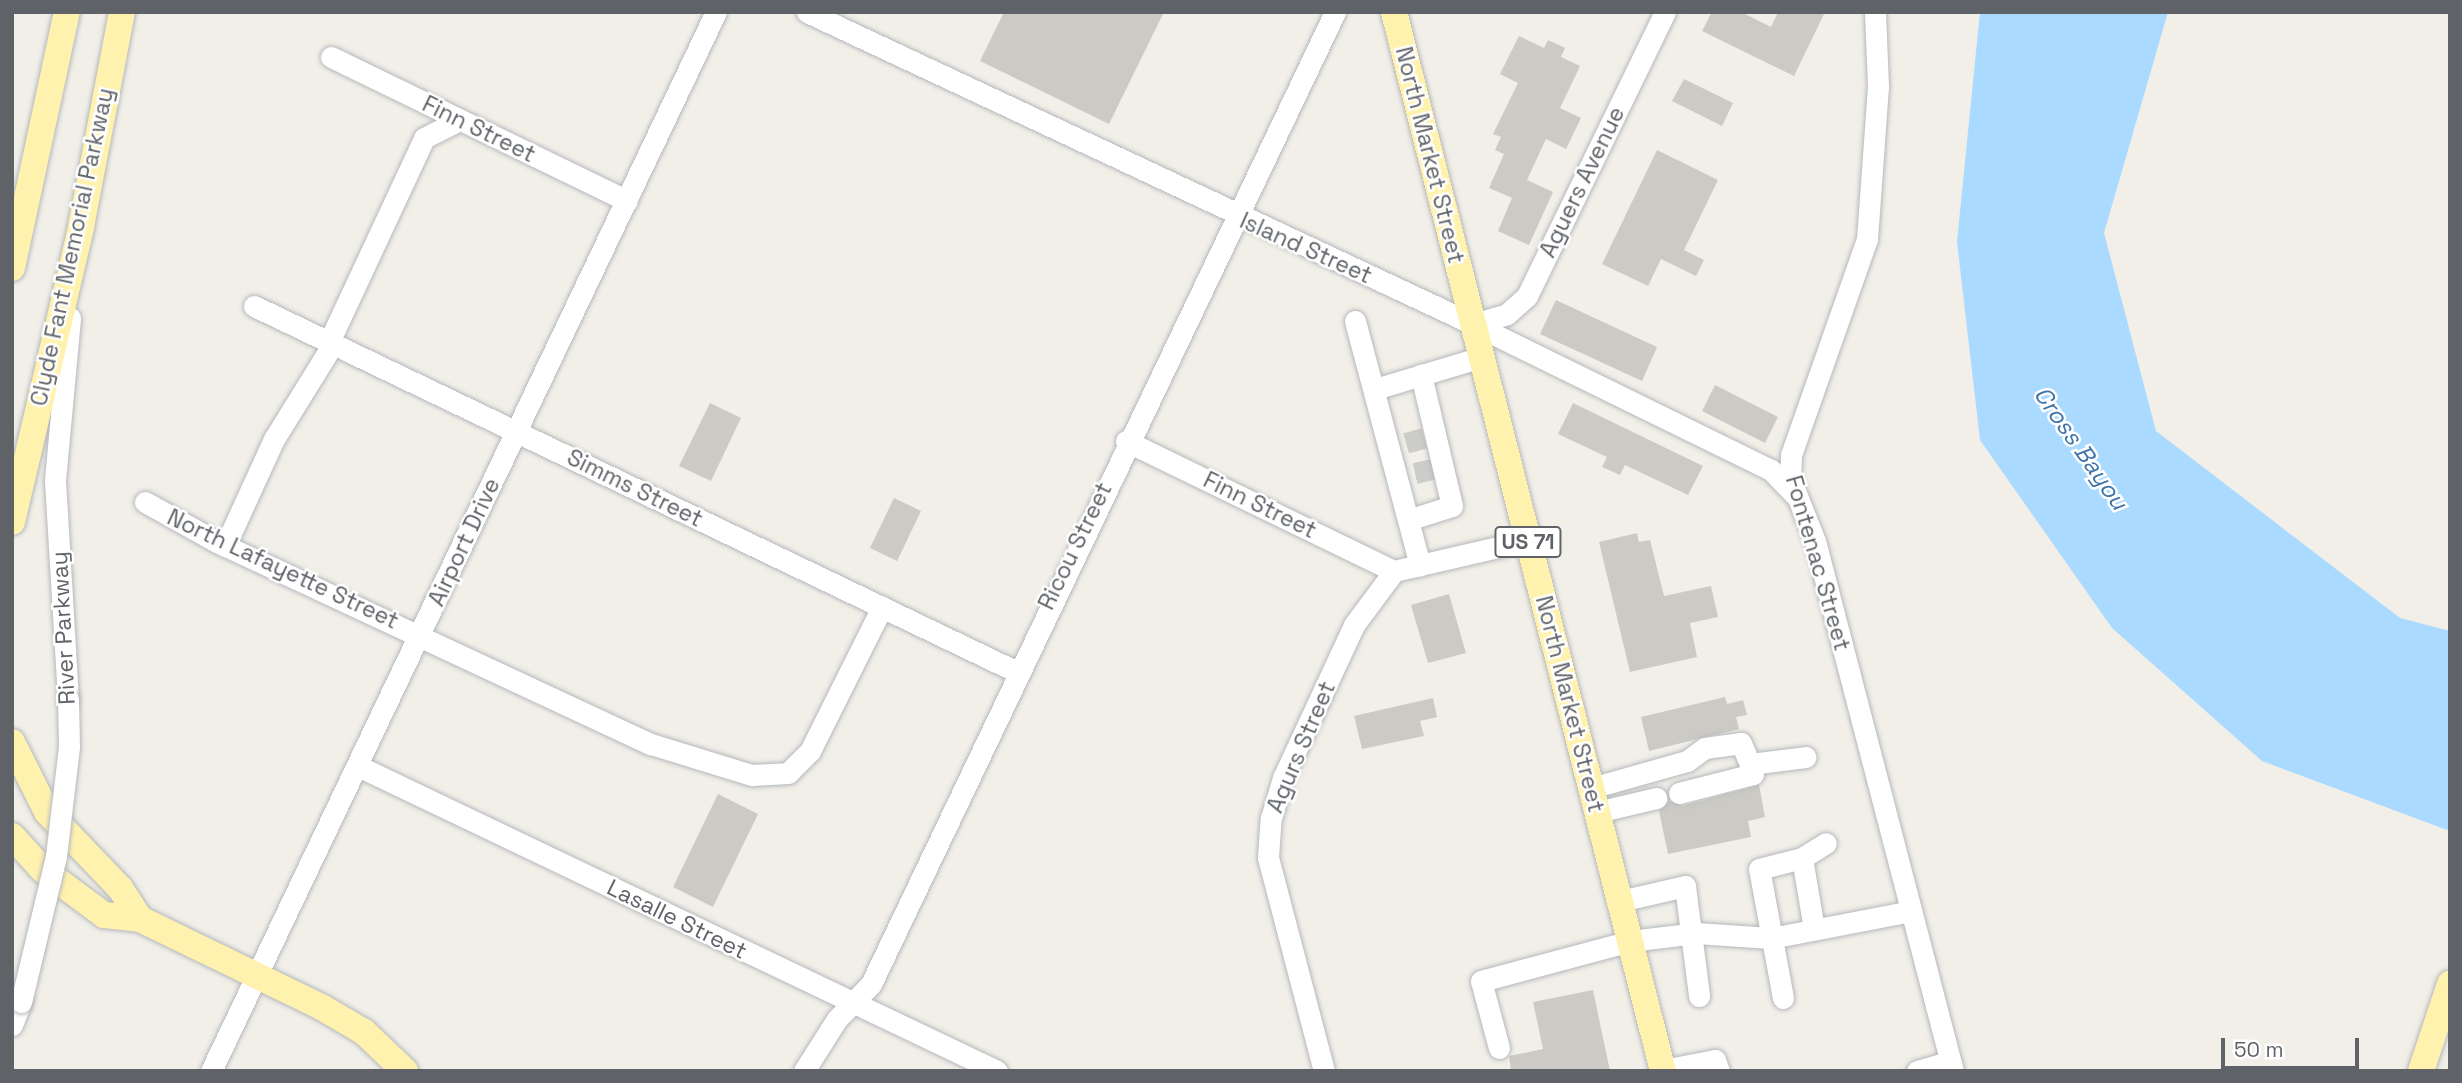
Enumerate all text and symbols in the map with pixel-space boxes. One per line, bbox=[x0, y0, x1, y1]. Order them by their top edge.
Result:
street label: North Market Street bbox=[1390, 44, 1470, 266]
street label: Clyde Fant Memorial Parkway bbox=[25, 86, 119, 408]
street label: Finn Street bbox=[418, 90, 540, 168]
street label: Aguers Avenue bbox=[1534, 102, 1630, 262]
street label: Island Street bbox=[1236, 207, 1376, 289]
water label: Cross Bayou bbox=[2028, 381, 2134, 515]
street label: Simms Street bbox=[563, 443, 707, 533]
street label: Finn Street bbox=[1199, 466, 1321, 544]
street label: Fontenac Street bbox=[1780, 472, 1856, 654]
street label: Airport Drive bbox=[422, 474, 506, 610]
street label: Ricou Street bbox=[1032, 478, 1118, 614]
street label: North Lafayette Street bbox=[163, 503, 403, 635]
road number: US 71 bbox=[1493, 524, 1563, 560]
street label: River Parkway bbox=[45, 551, 81, 705]
street label: North Market Street bbox=[1530, 593, 1610, 815]
street label: Agurs Street bbox=[1261, 677, 1341, 817]
street label: Lasalle Street bbox=[603, 873, 751, 965]
scale bar bbox=[2224, 1024, 2362, 1068]
text: 50 m bbox=[2234, 1036, 2284, 1063]

